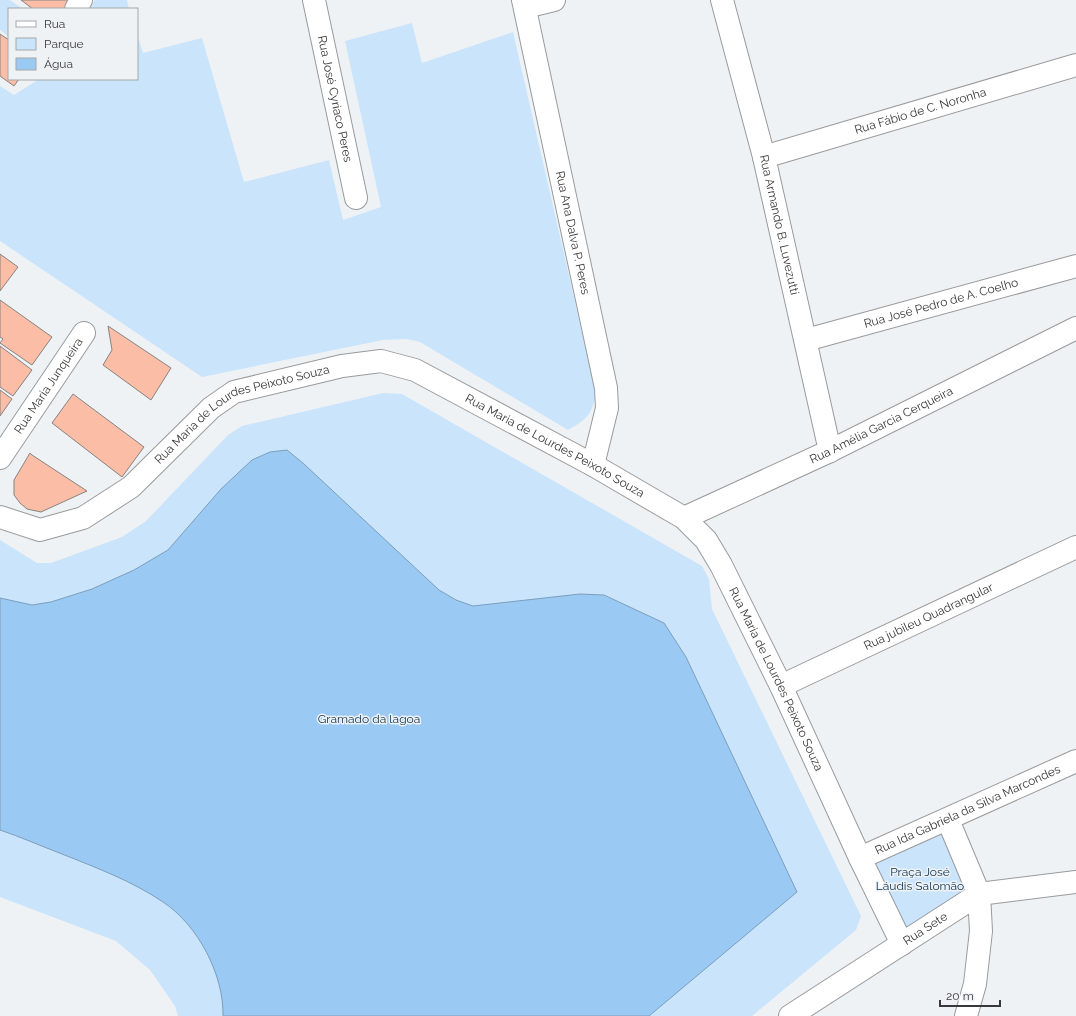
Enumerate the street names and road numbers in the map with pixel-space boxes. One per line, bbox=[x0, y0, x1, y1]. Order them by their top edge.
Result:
street label: Rua José Cyriaco Peres bbox=[315, 34, 355, 164]
street label: Rua Fábio de C. Noronha bbox=[853, 85, 988, 137]
street label: Rua Armando B. Luvezutti bbox=[757, 153, 802, 296]
street label: Rua Ana Dalva P. Peres bbox=[553, 170, 593, 296]
street label: Rua José Pedro de A. Coelho bbox=[862, 275, 1020, 331]
street label: Rua Maria Junqueira bbox=[11, 335, 86, 436]
street label: Rua Maria de Lourdes Peixoto Souza bbox=[152, 362, 331, 467]
street label: Rua Amélia Garcia Cerqueira bbox=[807, 384, 955, 466]
street label: Rua Maria de Lourdes Peixoto Souza bbox=[463, 391, 647, 500]
street label: Rua jubileu Quadrangular bbox=[862, 580, 996, 653]
street label: Rua Maria de Lourdes Peixoto Souza bbox=[726, 585, 826, 773]
street label: Rua Ida Gabriela da Silva Marcondes bbox=[873, 762, 1063, 857]
street label: Rua Sete bbox=[901, 909, 950, 948]

